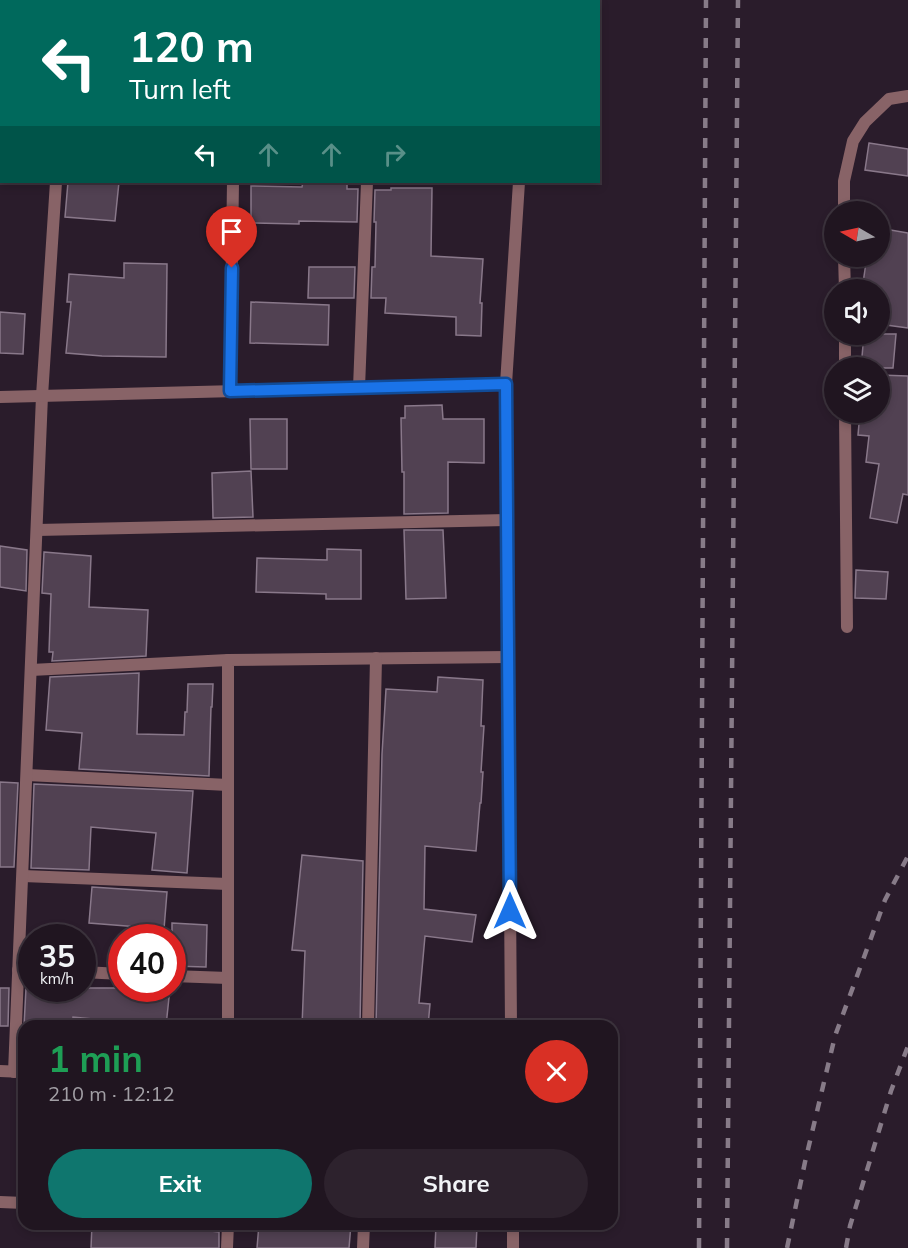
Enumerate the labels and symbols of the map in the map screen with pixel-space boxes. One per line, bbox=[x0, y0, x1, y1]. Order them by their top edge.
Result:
north arrow bbox=[824, 201, 890, 267]
pin bbox=[206, 206, 257, 268]
position arrow bbox=[478, 879, 542, 943]
speed limit sign: 40 bbox=[108, 924, 186, 1002]

